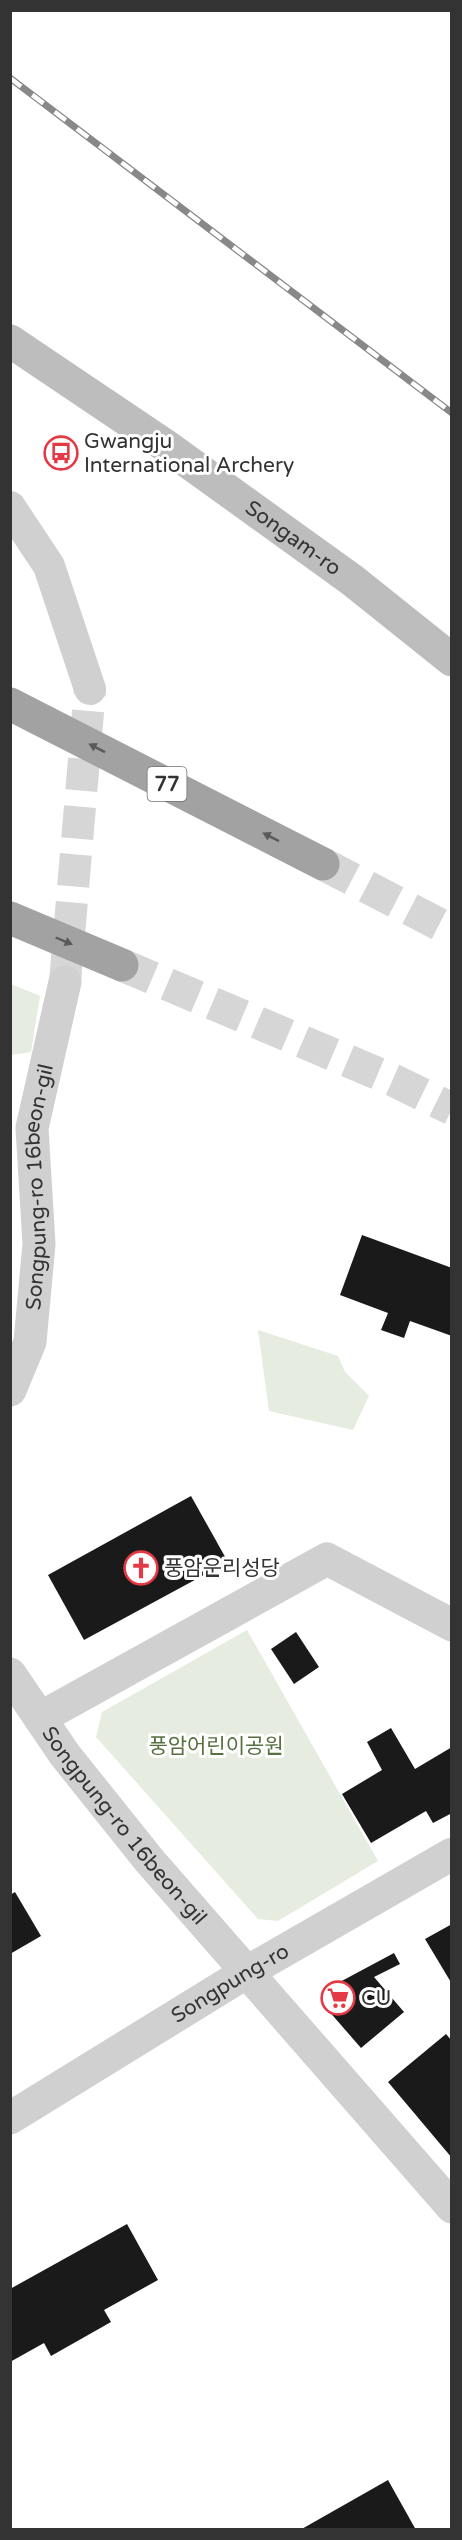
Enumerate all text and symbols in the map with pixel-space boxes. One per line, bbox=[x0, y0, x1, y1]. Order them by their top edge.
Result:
place label: Gwangju International Archery bbox=[84, 429, 294, 478]
bus stop icon: Gwangju International Archery bbox=[43, 435, 79, 471]
street label: Songam-ro bbox=[240, 495, 346, 581]
one-way arrow bbox=[88, 744, 106, 754]
road number: 77 bbox=[148, 767, 186, 801]
one-way arrow bbox=[262, 832, 279, 842]
one-way arrow bbox=[56, 936, 74, 946]
street label: Songpung-ro 16beon-gil bbox=[19, 1062, 59, 1311]
church icon: 풍암운리성당 bbox=[123, 1550, 159, 1586]
place label: 풍암운리성당 bbox=[164, 1556, 280, 1581]
street label: Songpung-ro 16beon-gil bbox=[36, 1722, 212, 1930]
park label: 풍암어린이공원 bbox=[148, 1734, 284, 1759]
street label: Songpung-ro bbox=[167, 1939, 293, 2029]
supermarket icon: CU bbox=[320, 1980, 356, 2016]
place label: CU bbox=[361, 1986, 392, 2011]

